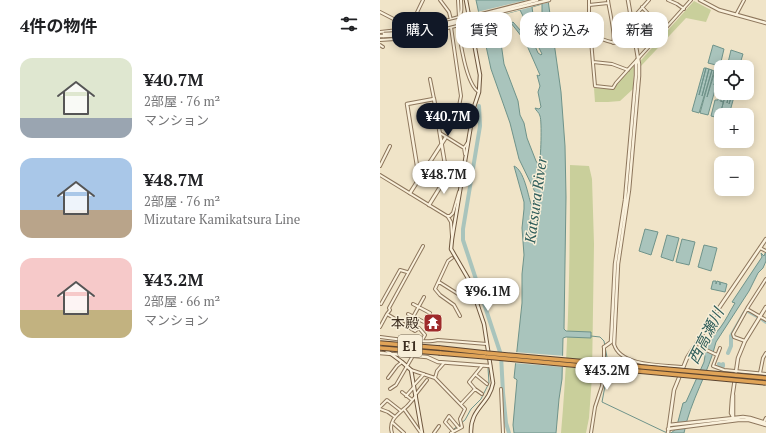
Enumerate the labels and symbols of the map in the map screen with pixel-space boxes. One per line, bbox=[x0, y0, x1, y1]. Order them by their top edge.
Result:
pin: ¥40.7M bbox=[415, 103, 481, 137]
water label: Katsura River bbox=[519, 154, 551, 245]
pin: ¥48.7M bbox=[411, 161, 477, 195]
pin: ¥96.1M bbox=[455, 278, 521, 312]
water label: 西高瀬川 bbox=[683, 303, 729, 367]
temple icon: 本殿 bbox=[422, 312, 444, 334]
place label: 本殿 bbox=[391, 313, 419, 332]
road number: E1 bbox=[398, 335, 422, 357]
pin: ¥43.2M bbox=[574, 357, 640, 391]

